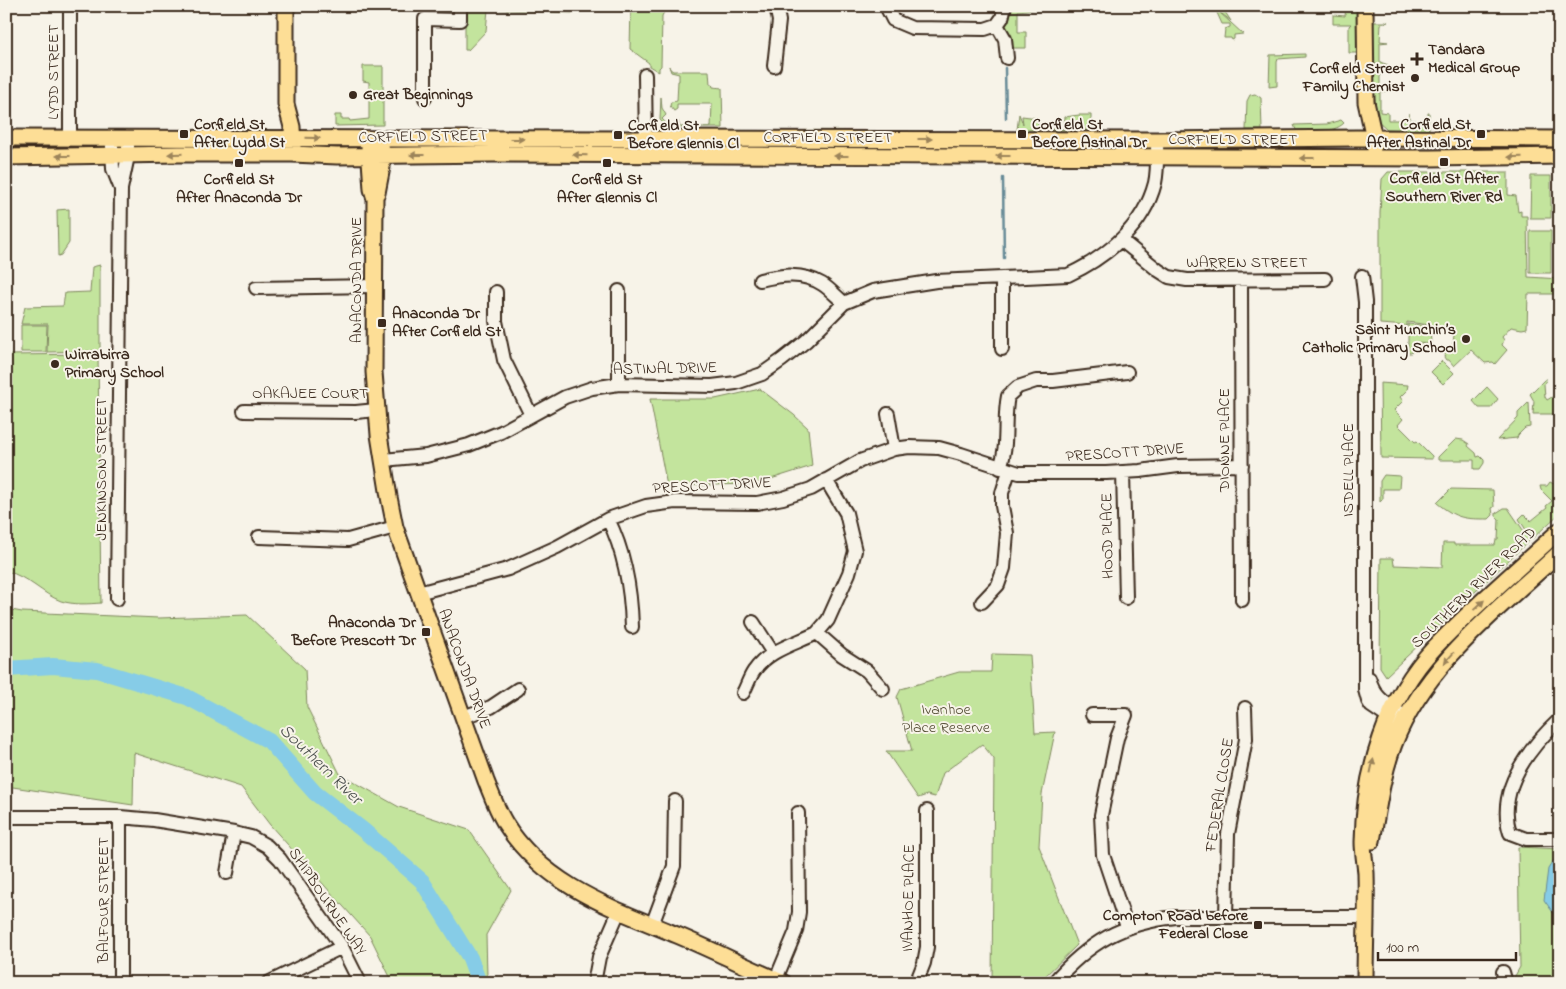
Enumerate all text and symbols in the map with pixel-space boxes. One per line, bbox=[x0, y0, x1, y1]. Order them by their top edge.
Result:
street label: LYDD STREET bbox=[42, 24, 66, 120]
place label: Tandara Medical Group bbox=[1428, 38, 1521, 80]
marker: Tandara Medical Group bbox=[1410, 52, 1424, 66]
place label: Corfield Street Family Chemist bbox=[1302, 57, 1406, 100]
marker: Corfield Street Family Chemist bbox=[1409, 72, 1421, 84]
place label: Great Beginnings bbox=[363, 83, 473, 108]
marker: Great Beginnings bbox=[347, 89, 359, 101]
place label: Corfield St After Lydd St bbox=[194, 113, 286, 156]
place label: Corfield St Before Astinal Dr bbox=[1031, 113, 1148, 155]
place label: Corfield St After Astinal Dr bbox=[1367, 113, 1472, 155]
place label: Corfield St Before Glennis Cl bbox=[627, 114, 739, 156]
street label: CORFIELD STREET bbox=[358, 124, 488, 150]
street label: CORFIELD STREET bbox=[763, 126, 893, 150]
marker: Corfield St After Lydd St bbox=[178, 128, 190, 140]
marker: Corfield St Before Astinal Dr bbox=[1016, 128, 1028, 140]
street label: CORFIELD STREET bbox=[1168, 128, 1298, 152]
marker: Corfield St After Astinal Dr bbox=[1475, 128, 1487, 140]
marker: Corfield St Before Glennis Cl bbox=[612, 129, 624, 141]
one-way arrow bbox=[306, 135, 322, 143]
one-way arrow bbox=[510, 135, 526, 143]
one-way arrow bbox=[917, 135, 933, 143]
one-way arrow bbox=[167, 150, 183, 158]
one-way arrow bbox=[409, 151, 425, 159]
one-way arrow bbox=[572, 151, 588, 159]
one-way arrow bbox=[55, 152, 71, 160]
one-way arrow bbox=[833, 152, 849, 160]
one-way arrow bbox=[995, 152, 1011, 160]
one-way arrow bbox=[1506, 153, 1522, 161]
one-way arrow bbox=[1299, 154, 1315, 162]
marker: Corfield St After Southern River Rd bbox=[1438, 156, 1450, 168]
marker: Corfield St After Anaconda Dr bbox=[233, 157, 245, 169]
marker: Corfield St After Glennis Cl bbox=[601, 157, 613, 169]
place label: Corfield St After Southern River Rd bbox=[1385, 167, 1503, 209]
place label: Corfield St After Anaconda Dr bbox=[176, 168, 303, 210]
place label: Corfield St After Glennis Cl bbox=[557, 168, 657, 210]
street label: ANACONDA DRIVE bbox=[345, 217, 369, 343]
street label: WARREN STREET bbox=[1186, 251, 1308, 275]
place label: Anaconda Dr After Corfield St bbox=[392, 302, 502, 344]
marker: Anaconda Dr After Corfield St bbox=[376, 317, 388, 329]
place label: Saint Munchin’s Catholic Primary School bbox=[1302, 318, 1456, 361]
marker: Saint Munchin’s Catholic Primary School bbox=[1460, 333, 1472, 345]
place label: Wirrabirra Primary School bbox=[65, 343, 164, 386]
street label: ASTINAL DRIVE bbox=[613, 356, 717, 382]
marker: Wirrabirra Primary School bbox=[49, 358, 61, 370]
street label: OAKAJEE COURT bbox=[252, 382, 368, 406]
street label: DIONNE PLACE bbox=[1213, 388, 1237, 493]
street label: JENKINSON STREET bbox=[90, 397, 114, 541]
street label: ISDELL PLACE bbox=[1337, 423, 1361, 517]
street label: PRESCOTT DRIVE bbox=[1065, 437, 1185, 469]
street label: PRESCOTT DRIVE bbox=[652, 471, 772, 501]
street label: HOOD PLACE bbox=[1095, 493, 1121, 579]
street label: SOUTHERN RIVER ROAD bbox=[1406, 522, 1542, 654]
one-way arrow bbox=[1473, 599, 1485, 611]
street label: ANACONDA DRIVE bbox=[431, 606, 497, 732]
place label: Anaconda Dr Before Prescott Dr bbox=[291, 611, 417, 653]
marker: Anaconda Dr Before Prescott Dr bbox=[420, 626, 432, 638]
one-way arrow bbox=[1443, 652, 1454, 665]
park label: Ivanhoe Place Reserve bbox=[902, 698, 991, 740]
water label: Southern River bbox=[272, 718, 369, 813]
street label: FEDERAL CLOSE bbox=[1199, 736, 1241, 855]
one-way arrow bbox=[1369, 758, 1377, 774]
street label: BALFOUR STREET bbox=[92, 837, 116, 964]
street label: SHIPBOURNE WAY bbox=[282, 843, 373, 961]
street label: IVANHOE PLACE bbox=[896, 844, 922, 952]
place label: Compton Road before Federal Close bbox=[1103, 904, 1249, 946]
marker: Compton Road before Federal Close bbox=[1252, 919, 1264, 931]
scale bar bbox=[1378, 929, 1516, 961]
text: 100 m bbox=[1386, 937, 1419, 959]

